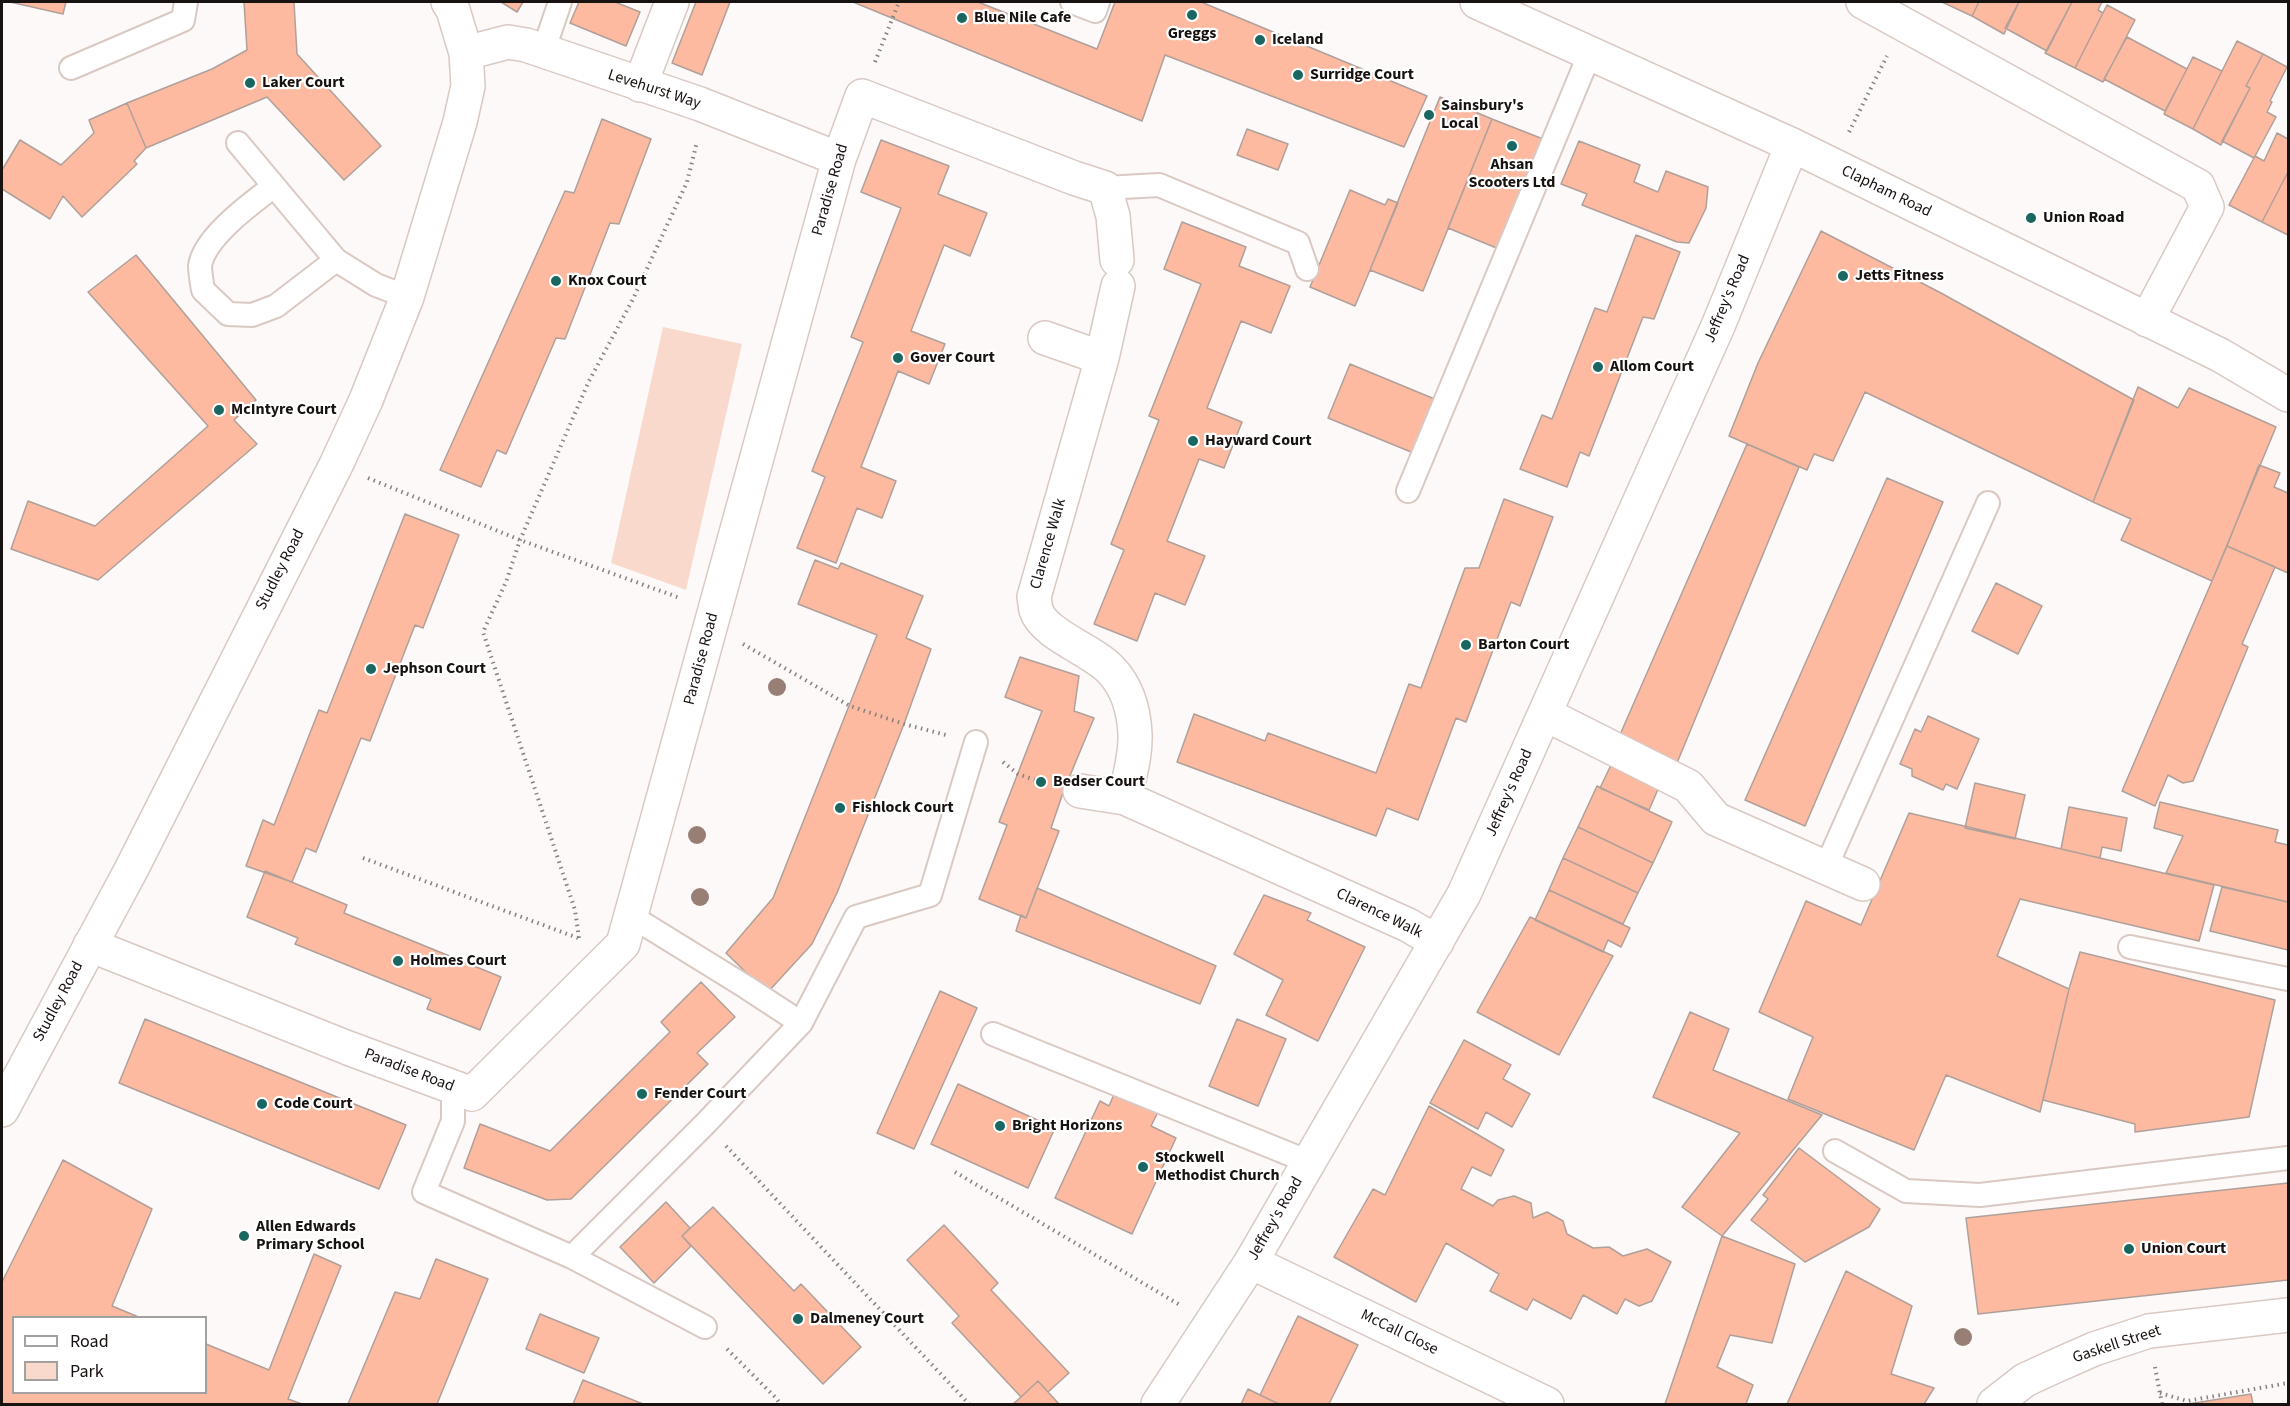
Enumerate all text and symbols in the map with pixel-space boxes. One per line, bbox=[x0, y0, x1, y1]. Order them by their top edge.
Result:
place label: Blue Nile Cafe bbox=[974, 8, 1071, 28]
marker: Greggs bbox=[1185, 8, 1199, 22]
marker: Blue Nile Cafe bbox=[955, 11, 969, 25]
place label: Greggs bbox=[1168, 24, 1216, 44]
place label: Iceland bbox=[1272, 30, 1323, 50]
marker: Iceland bbox=[1253, 33, 1267, 47]
place label: Surridge Court bbox=[1310, 65, 1414, 85]
street label: Levehurst Way bbox=[605, 66, 703, 114]
marker: Surridge Court bbox=[1291, 68, 1305, 82]
place label: Laker Court bbox=[262, 73, 345, 93]
marker: Laker Court bbox=[243, 76, 257, 90]
place label: Sainsbury's Local bbox=[1441, 96, 1524, 134]
marker: Sainsbury's Local bbox=[1422, 108, 1436, 122]
marker: Ahsan Scooters Ltd bbox=[1505, 139, 1519, 153]
street label: Paradise Road bbox=[809, 142, 853, 238]
place label: Ahsan Scooters Ltd bbox=[1469, 155, 1555, 193]
street label: Clapham Road bbox=[1838, 162, 1934, 222]
place label: Union Road bbox=[2043, 208, 2124, 228]
marker: Union Road bbox=[2024, 211, 2038, 225]
street label: Jeffrey's Road bbox=[1701, 252, 1755, 346]
place label: Jetts Fitness bbox=[1855, 266, 1944, 286]
marker: Jetts Fitness bbox=[1836, 269, 1850, 283]
place label: Knox Court bbox=[568, 271, 647, 291]
marker: Knox Court bbox=[549, 274, 563, 288]
place label: Gover Court bbox=[910, 348, 995, 368]
marker: Gover Court bbox=[891, 351, 905, 365]
place label: Allom Court bbox=[1610, 357, 1694, 377]
marker: Allom Court bbox=[1591, 360, 1605, 374]
place label: McIntyre Court bbox=[231, 400, 337, 420]
marker: McIntyre Court bbox=[212, 403, 226, 417]
place label: Hayward Court bbox=[1205, 431, 1312, 451]
marker: Hayward Court bbox=[1186, 434, 1200, 448]
street label: Clarence Walk bbox=[1027, 496, 1071, 592]
street label: Studley Road bbox=[252, 526, 310, 614]
street label: Paradise Road bbox=[680, 611, 724, 707]
place label: Barton Court bbox=[1478, 635, 1569, 655]
marker: Barton Court bbox=[1459, 638, 1473, 652]
place label: Jephson Court bbox=[383, 659, 486, 679]
marker: Jephson Court bbox=[364, 662, 378, 676]
street label: Jeffrey's Road bbox=[1482, 746, 1538, 840]
place label: Bedser Court bbox=[1053, 772, 1145, 792]
marker: Bedser Court bbox=[1034, 775, 1048, 789]
place label: Fishlock Court bbox=[852, 798, 954, 818]
marker: Fishlock Court bbox=[833, 801, 847, 815]
street label: Clarence Walk bbox=[1333, 885, 1425, 943]
place label: Holmes Court bbox=[410, 951, 506, 971]
marker: Holmes Court bbox=[391, 954, 405, 968]
street label: Studley Road bbox=[30, 959, 88, 1045]
street label: Paradise Road bbox=[361, 1045, 457, 1097]
place label: Fender Court bbox=[654, 1084, 746, 1104]
marker: Fender Court bbox=[635, 1087, 649, 1101]
place label: Code Court bbox=[274, 1094, 353, 1114]
marker: Code Court bbox=[255, 1097, 269, 1111]
place label: Bright Horizons bbox=[1012, 1116, 1122, 1136]
marker: Bright Horizons bbox=[993, 1119, 1007, 1133]
place label: Stockwell Methodist Church bbox=[1155, 1148, 1280, 1186]
marker: Stockwell Methodist Church bbox=[1136, 1160, 1150, 1174]
street label: Jeffrey's Road bbox=[1244, 1174, 1308, 1264]
place label: Allen Edwards Primary School bbox=[256, 1217, 364, 1255]
marker: Allen Edwards Primary School bbox=[237, 1229, 251, 1243]
place label: Union Court bbox=[2141, 1239, 2226, 1259]
marker: Union Court bbox=[2122, 1242, 2136, 1256]
street label: McCall Close bbox=[1357, 1306, 1441, 1360]
place label: Dalmeney Court bbox=[810, 1309, 924, 1329]
marker: Dalmeney Court bbox=[791, 1312, 805, 1326]
legend bbox=[12, 1316, 207, 1394]
street label: Gaskell Street bbox=[2070, 1322, 2164, 1368]
text: Road bbox=[70, 1329, 109, 1354]
text: Park bbox=[70, 1359, 104, 1384]

